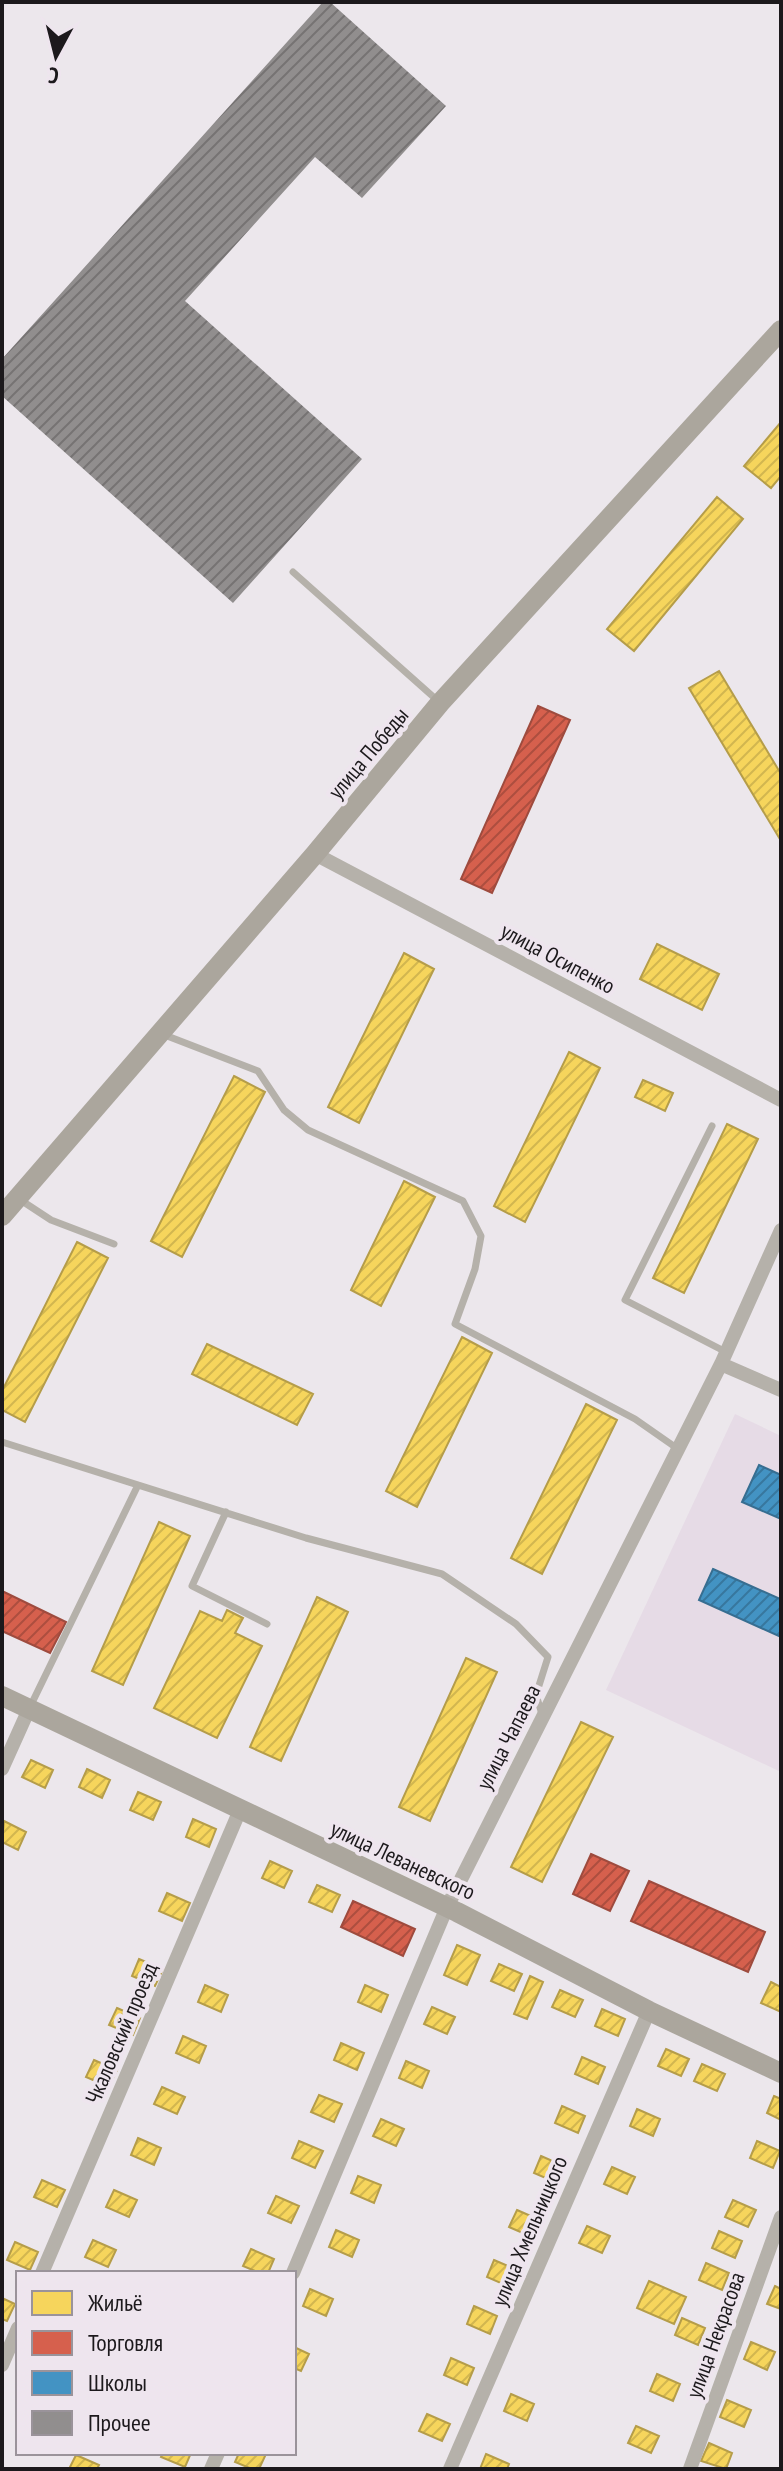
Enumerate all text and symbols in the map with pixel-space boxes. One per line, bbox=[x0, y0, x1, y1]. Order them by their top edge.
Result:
north arrow bbox=[16, 16, 96, 96]
text: С bbox=[47, 61, 60, 90]
street label: улица Победы bbox=[322, 702, 414, 804]
street label: улица Осипенко bbox=[496, 916, 620, 1000]
street label: улица Чапаева bbox=[470, 1680, 546, 1794]
street label: улица Леваневского bbox=[326, 1814, 480, 1906]
street label: Чкаловский проезд bbox=[79, 1958, 163, 2108]
street label: улица Хмельницкого bbox=[485, 2152, 573, 2310]
street label: улица Некрасова bbox=[679, 2268, 751, 2402]
legend bbox=[16, 2271, 296, 2455]
text: Жильё bbox=[87, 2287, 143, 2318]
text: Торговля bbox=[88, 2327, 163, 2358]
text: Школы bbox=[88, 2367, 147, 2398]
text: Прочее bbox=[88, 2407, 151, 2438]

